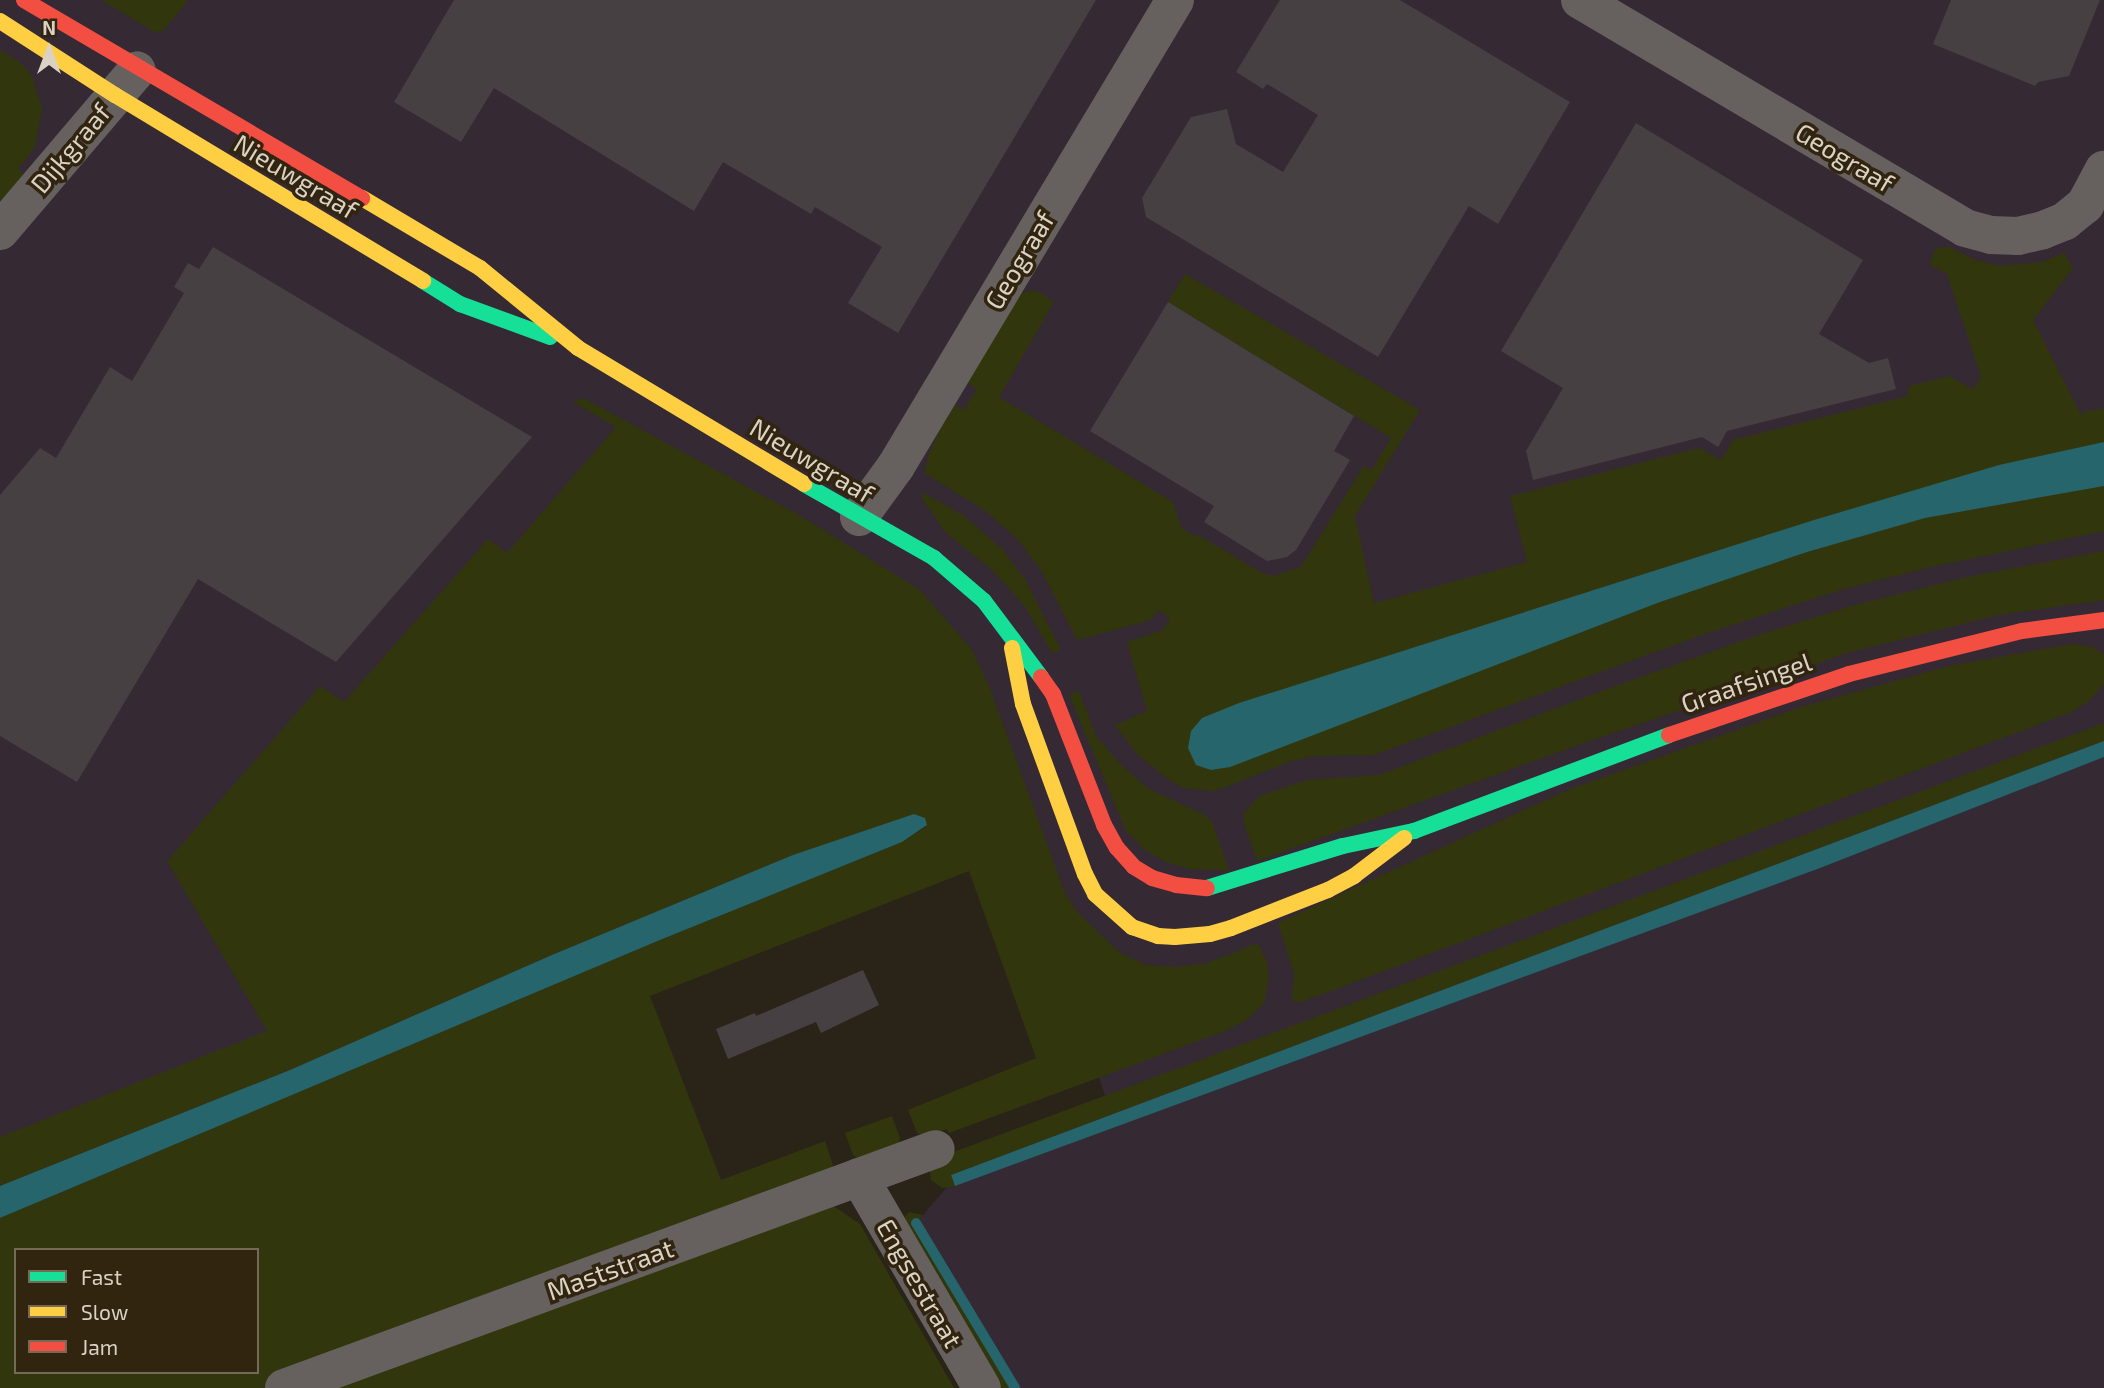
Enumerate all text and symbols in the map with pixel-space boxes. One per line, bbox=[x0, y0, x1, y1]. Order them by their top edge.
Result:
north arrow bbox=[14, 14, 84, 84]
text: N bbox=[42, 16, 56, 39]
street label: Dijkgraaf bbox=[24, 97, 116, 199]
street label: Geograaf bbox=[1790, 116, 1900, 198]
street label: Nieuwgraaf bbox=[229, 127, 363, 225]
street label: Geograaf bbox=[978, 205, 1060, 315]
street label: Nieuwgraaf bbox=[745, 411, 879, 509]
street label: Graafsingel bbox=[1677, 645, 1815, 719]
street label: Engsestraat bbox=[871, 1213, 969, 1353]
street label: Maststraat bbox=[543, 1232, 677, 1306]
legend bbox=[14, 1248, 259, 1374]
text: Fast bbox=[81, 1264, 122, 1289]
text: Slow bbox=[81, 1299, 128, 1324]
text: Jam bbox=[81, 1334, 118, 1359]

